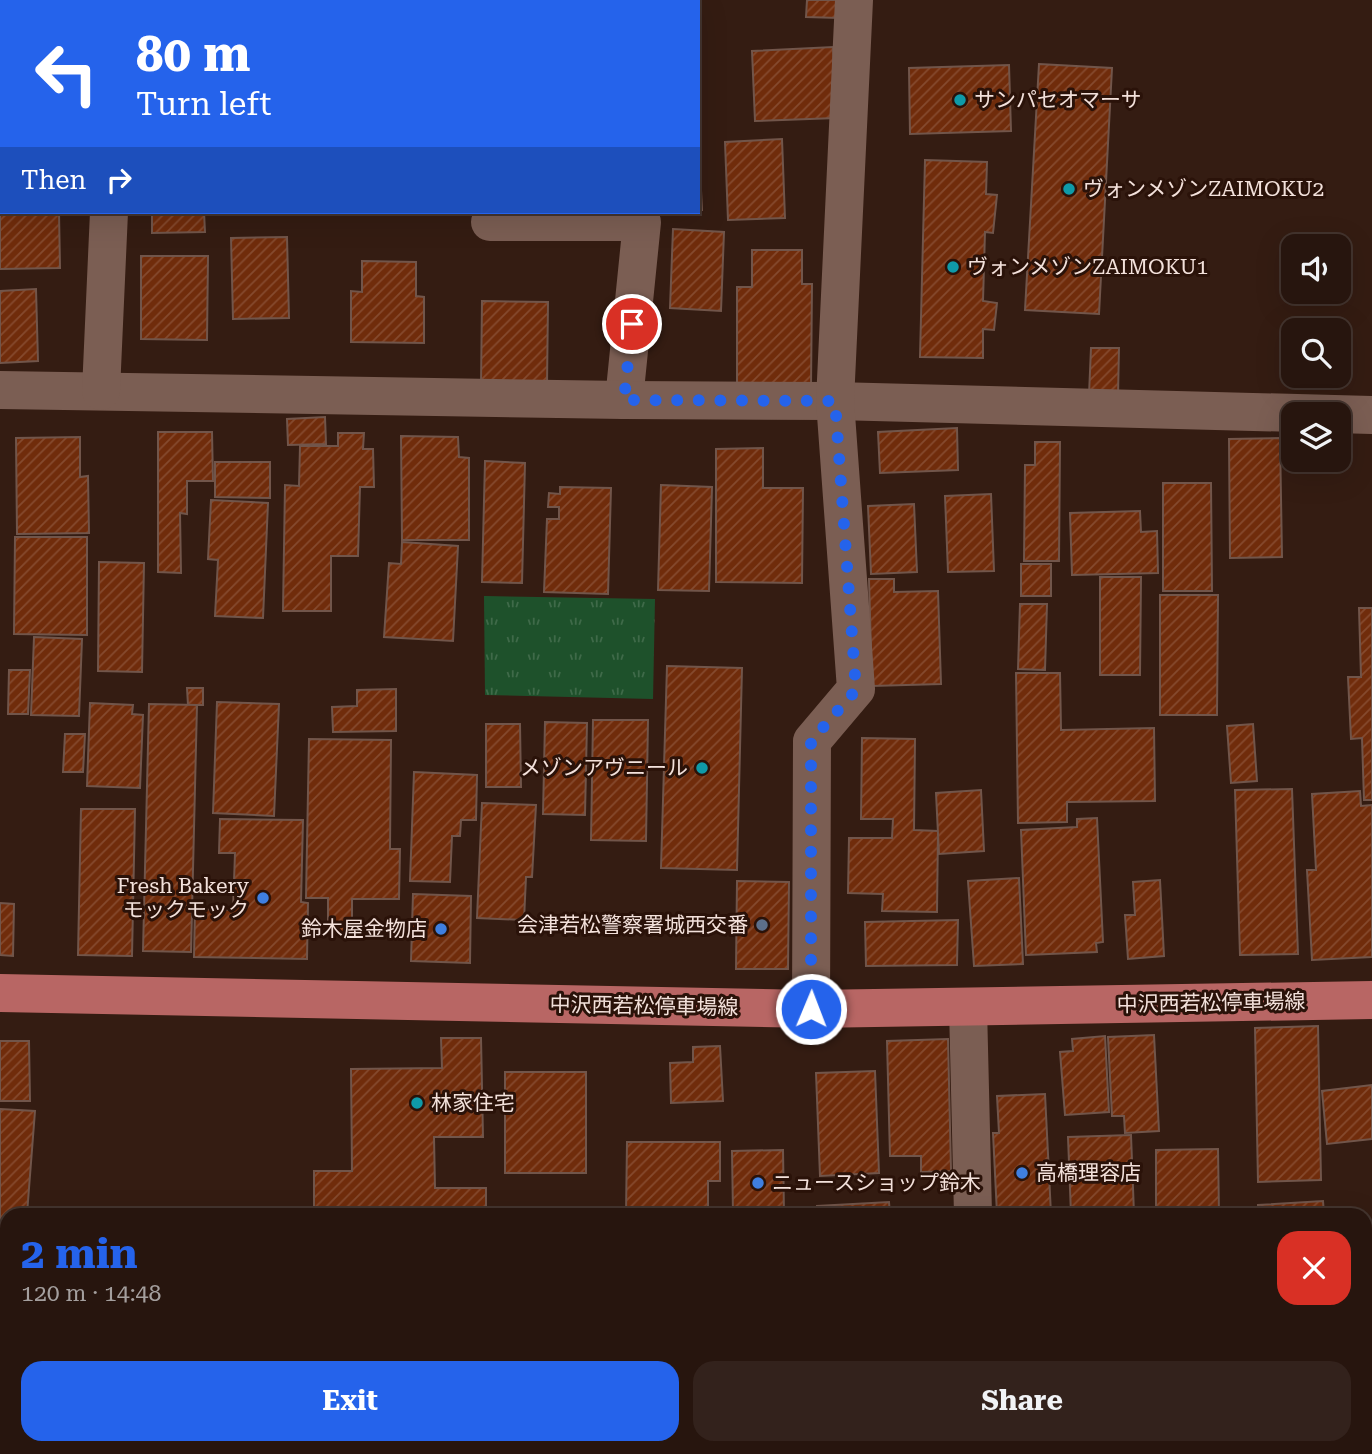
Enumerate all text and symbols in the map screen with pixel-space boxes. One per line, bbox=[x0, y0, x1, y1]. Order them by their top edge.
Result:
text: 80 m bbox=[136, 26, 251, 83]
icon: left bbox=[21, 28, 112, 119]
text: Turn left bbox=[136, 85, 271, 123]
place label: サンパセオマーサ bbox=[974, 88, 1142, 112]
marker: サンパセオマーサ bbox=[952, 92, 968, 108]
icon: right bbox=[100, 161, 138, 199]
text: Then bbox=[21, 165, 86, 195]
place label: ヴォンメゾンZAIMOKU2 bbox=[1083, 177, 1324, 201]
marker: ヴォンメゾンZAIMOKU2 bbox=[1061, 181, 1077, 197]
map controls bbox=[1281, 234, 1351, 472]
button: sound bbox=[1281, 234, 1351, 304]
place label: ヴォンメゾンZAIMOKU1 bbox=[967, 255, 1208, 279]
marker: ヴォンメゾンZAIMOKU1 bbox=[945, 259, 961, 275]
pin bbox=[602, 294, 662, 354]
icon: arrive bbox=[613, 305, 651, 343]
button: search bbox=[1281, 318, 1351, 388]
button: layers bbox=[1281, 402, 1351, 472]
place label: メゾンアヴニール bbox=[520, 756, 688, 780]
marker: メゾンアヴニール bbox=[694, 760, 710, 776]
place label: Fresh Bakery モックモック bbox=[117, 874, 250, 922]
marker: Fresh Bakery モックモック bbox=[255, 890, 271, 906]
place label: 会津若松警察署城西交番 bbox=[517, 913, 748, 937]
place label: 鈴木屋金物店 bbox=[301, 917, 427, 941]
marker: 会津若松警察署城西交番 bbox=[754, 917, 770, 933]
marker: 鈴木屋金物店 bbox=[433, 921, 449, 937]
position arrow bbox=[774, 972, 848, 1046]
street label: 中沢西若松停車場線 bbox=[1116, 989, 1306, 1017]
street label: 中沢西若松停車場線 bbox=[549, 992, 739, 1020]
place label: 林家住宅 bbox=[431, 1091, 515, 1115]
marker: 林家住宅 bbox=[409, 1095, 425, 1111]
place label: 高橋理容店 bbox=[1036, 1161, 1141, 1185]
marker: 高橋理容店 bbox=[1014, 1165, 1030, 1181]
place label: ニュースショップ鈴木 bbox=[772, 1171, 981, 1195]
marker: ニュースショップ鈴木 bbox=[750, 1175, 766, 1191]
text: 2 min bbox=[21, 1229, 138, 1278]
button: close bbox=[1277, 1231, 1351, 1305]
text: 120 m · 14:48 bbox=[21, 1280, 161, 1307]
button: Exit bbox=[21, 1361, 679, 1441]
button: Share bbox=[693, 1361, 1351, 1441]

